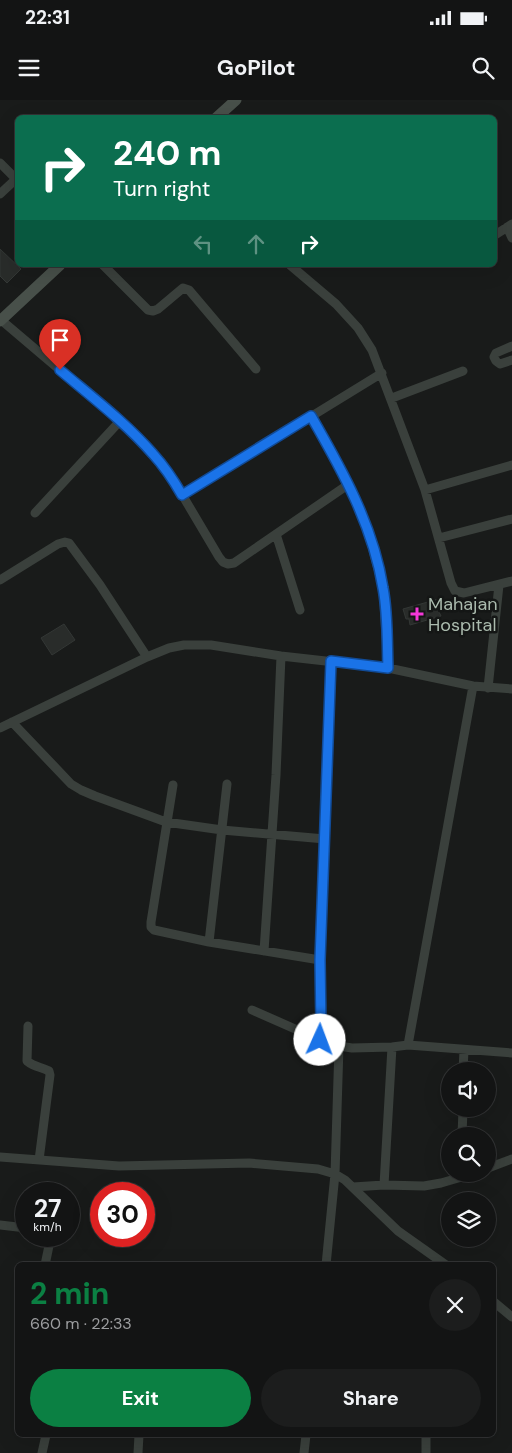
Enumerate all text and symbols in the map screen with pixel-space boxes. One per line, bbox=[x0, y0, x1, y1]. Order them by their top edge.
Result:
text: 22:31 bbox=[25, 5, 70, 30]
text: GoPilot bbox=[217, 53, 295, 82]
icon: menu bbox=[15, 54, 43, 82]
icon: search bbox=[469, 54, 497, 82]
text: 240 m bbox=[113, 130, 222, 176]
icon: right bbox=[30, 135, 95, 200]
text: Turn right bbox=[113, 174, 210, 203]
icon: left bbox=[189, 230, 217, 258]
icon: ahead bbox=[242, 230, 270, 258]
icon: right bbox=[295, 230, 323, 258]
pin bbox=[39, 319, 81, 370]
icon: arrive bbox=[46, 326, 74, 354]
place label: Mahajan Hospital bbox=[428, 592, 498, 637]
marker: Mahajan Hospital bbox=[410, 607, 424, 621]
position arrow bbox=[293, 1013, 345, 1065]
map controls bbox=[441, 1062, 496, 1247]
button: sound bbox=[441, 1062, 496, 1117]
button: search bbox=[441, 1127, 496, 1182]
speed limit sign: 30 bbox=[90, 1182, 155, 1247]
text: 27 bbox=[34, 1192, 61, 1225]
button: layers bbox=[441, 1192, 496, 1247]
text: km/h bbox=[33, 1219, 62, 1235]
text: 2 min bbox=[30, 1274, 109, 1313]
button: close bbox=[429, 1279, 481, 1331]
text: 660 m · 22:33 bbox=[30, 1313, 132, 1334]
button: Exit bbox=[30, 1369, 251, 1427]
button: Share bbox=[261, 1369, 481, 1427]

